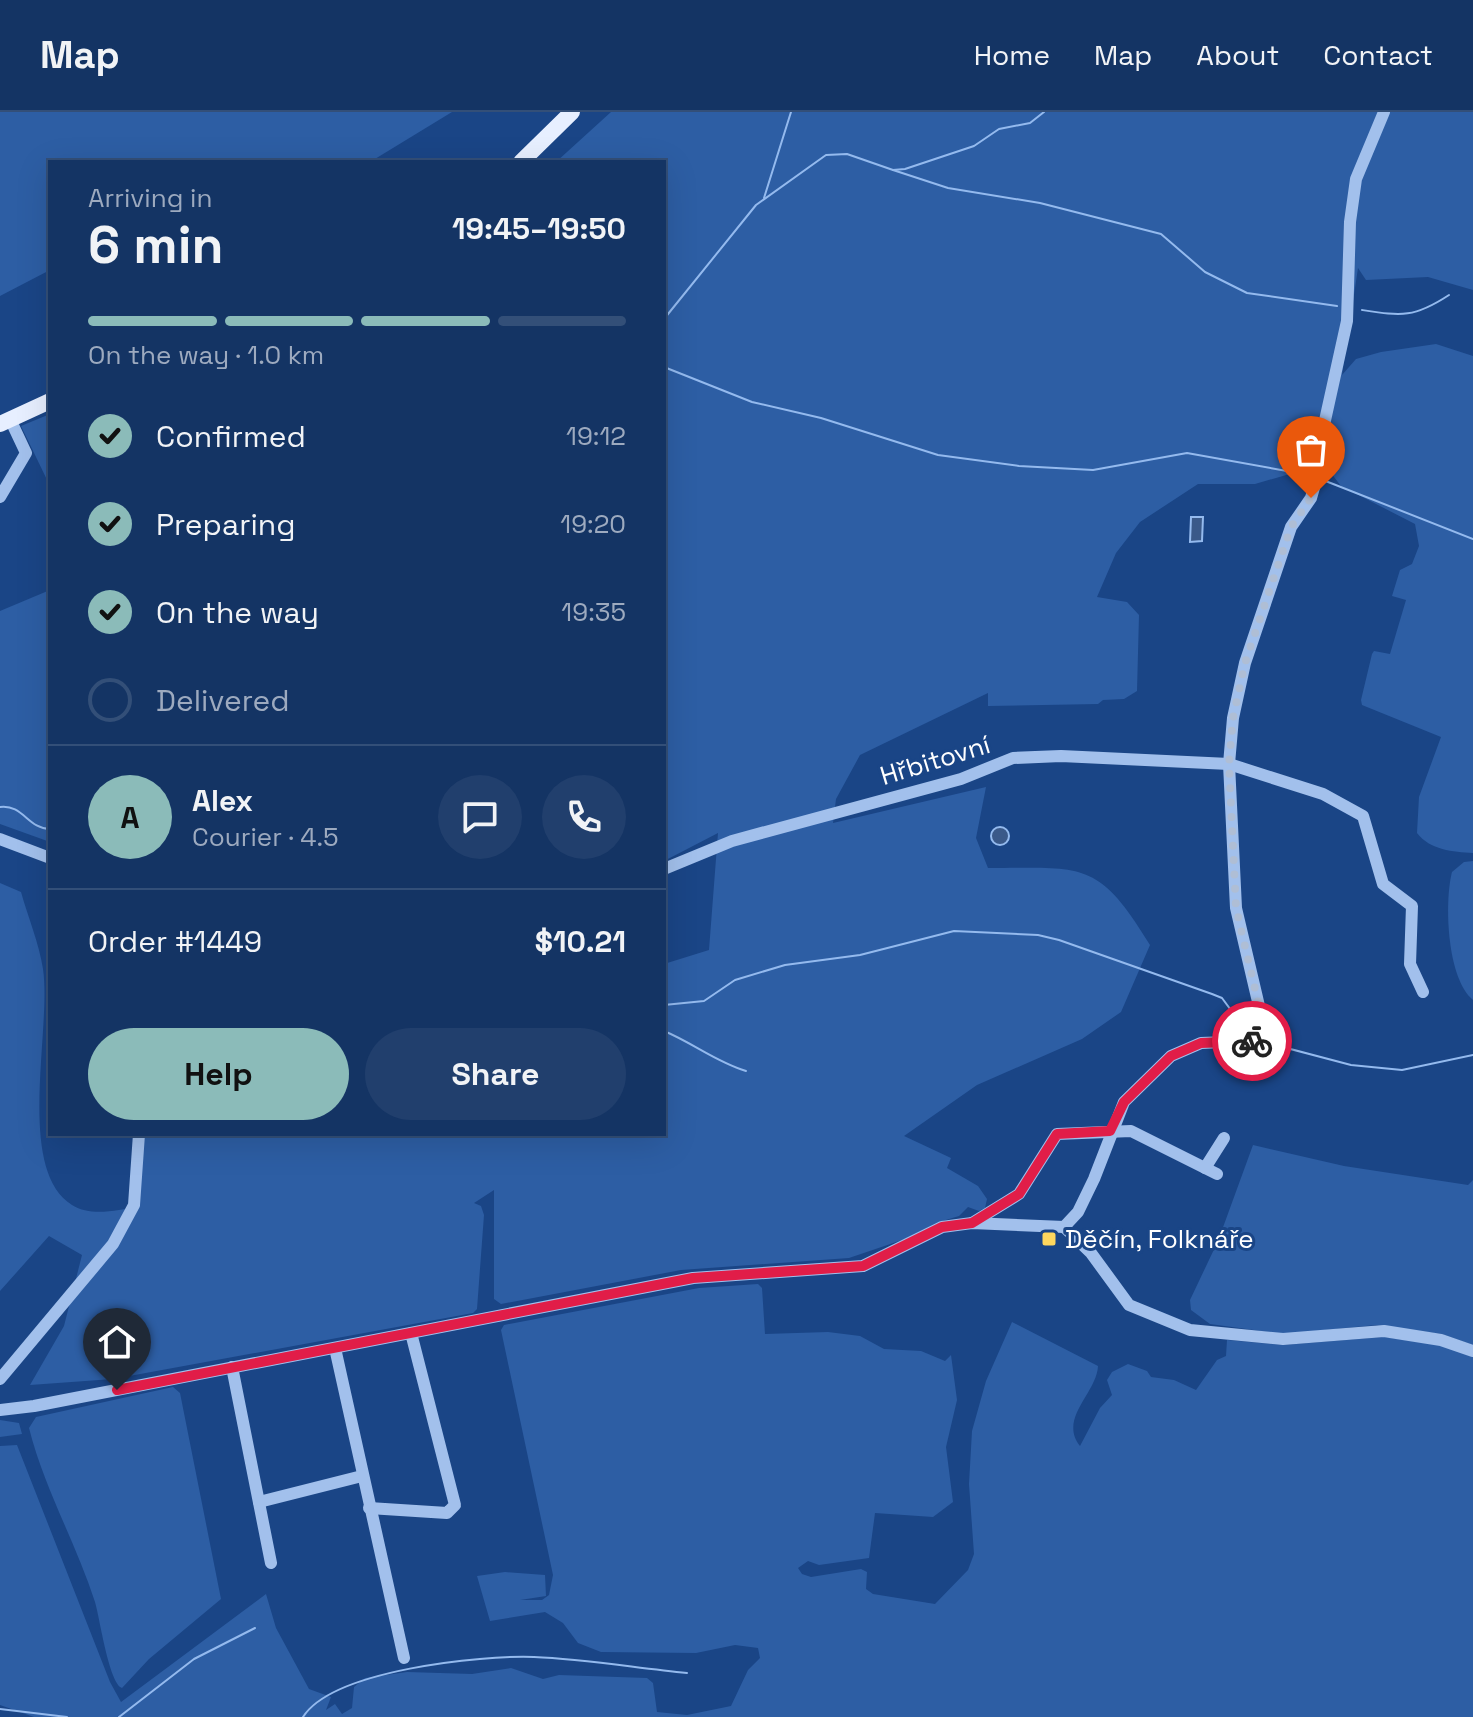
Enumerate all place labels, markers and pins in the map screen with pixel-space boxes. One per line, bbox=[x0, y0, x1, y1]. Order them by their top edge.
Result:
pin bbox=[1277, 416, 1345, 498]
place label: Děčín, Folknáře bbox=[1065, 1222, 1254, 1256]
marker: Děčín, Folknáře bbox=[1040, 1230, 1058, 1248]
pin bbox=[83, 1308, 151, 1390]

